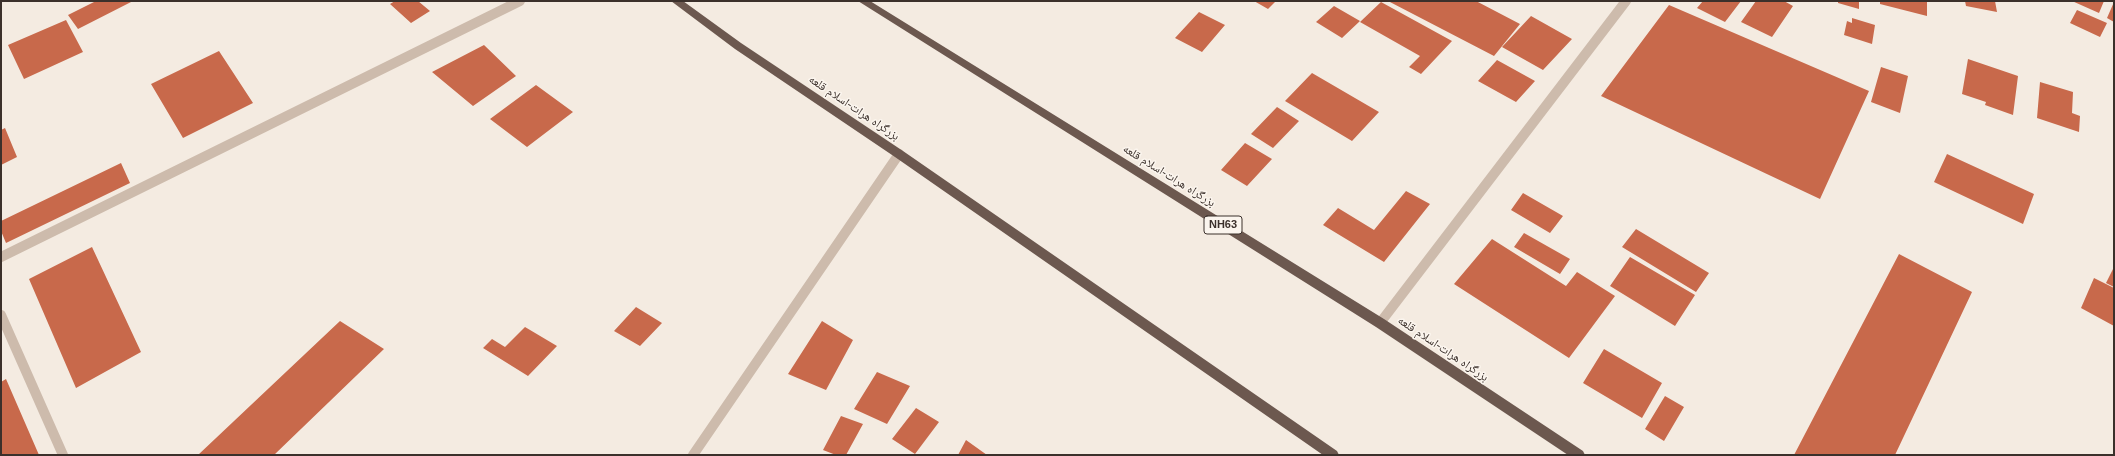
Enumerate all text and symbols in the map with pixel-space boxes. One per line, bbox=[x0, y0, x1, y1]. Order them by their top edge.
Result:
street label: بزرگراه هرات-اسلام قلعه bbox=[806, 72, 902, 144]
street label: بزرگراه هرات-اسلام قلعه bbox=[1120, 142, 1218, 210]
road number: NH63 bbox=[1204, 216, 1242, 234]
street label: بزرگراه هرات-اسلام قلعه bbox=[1395, 313, 1491, 385]

